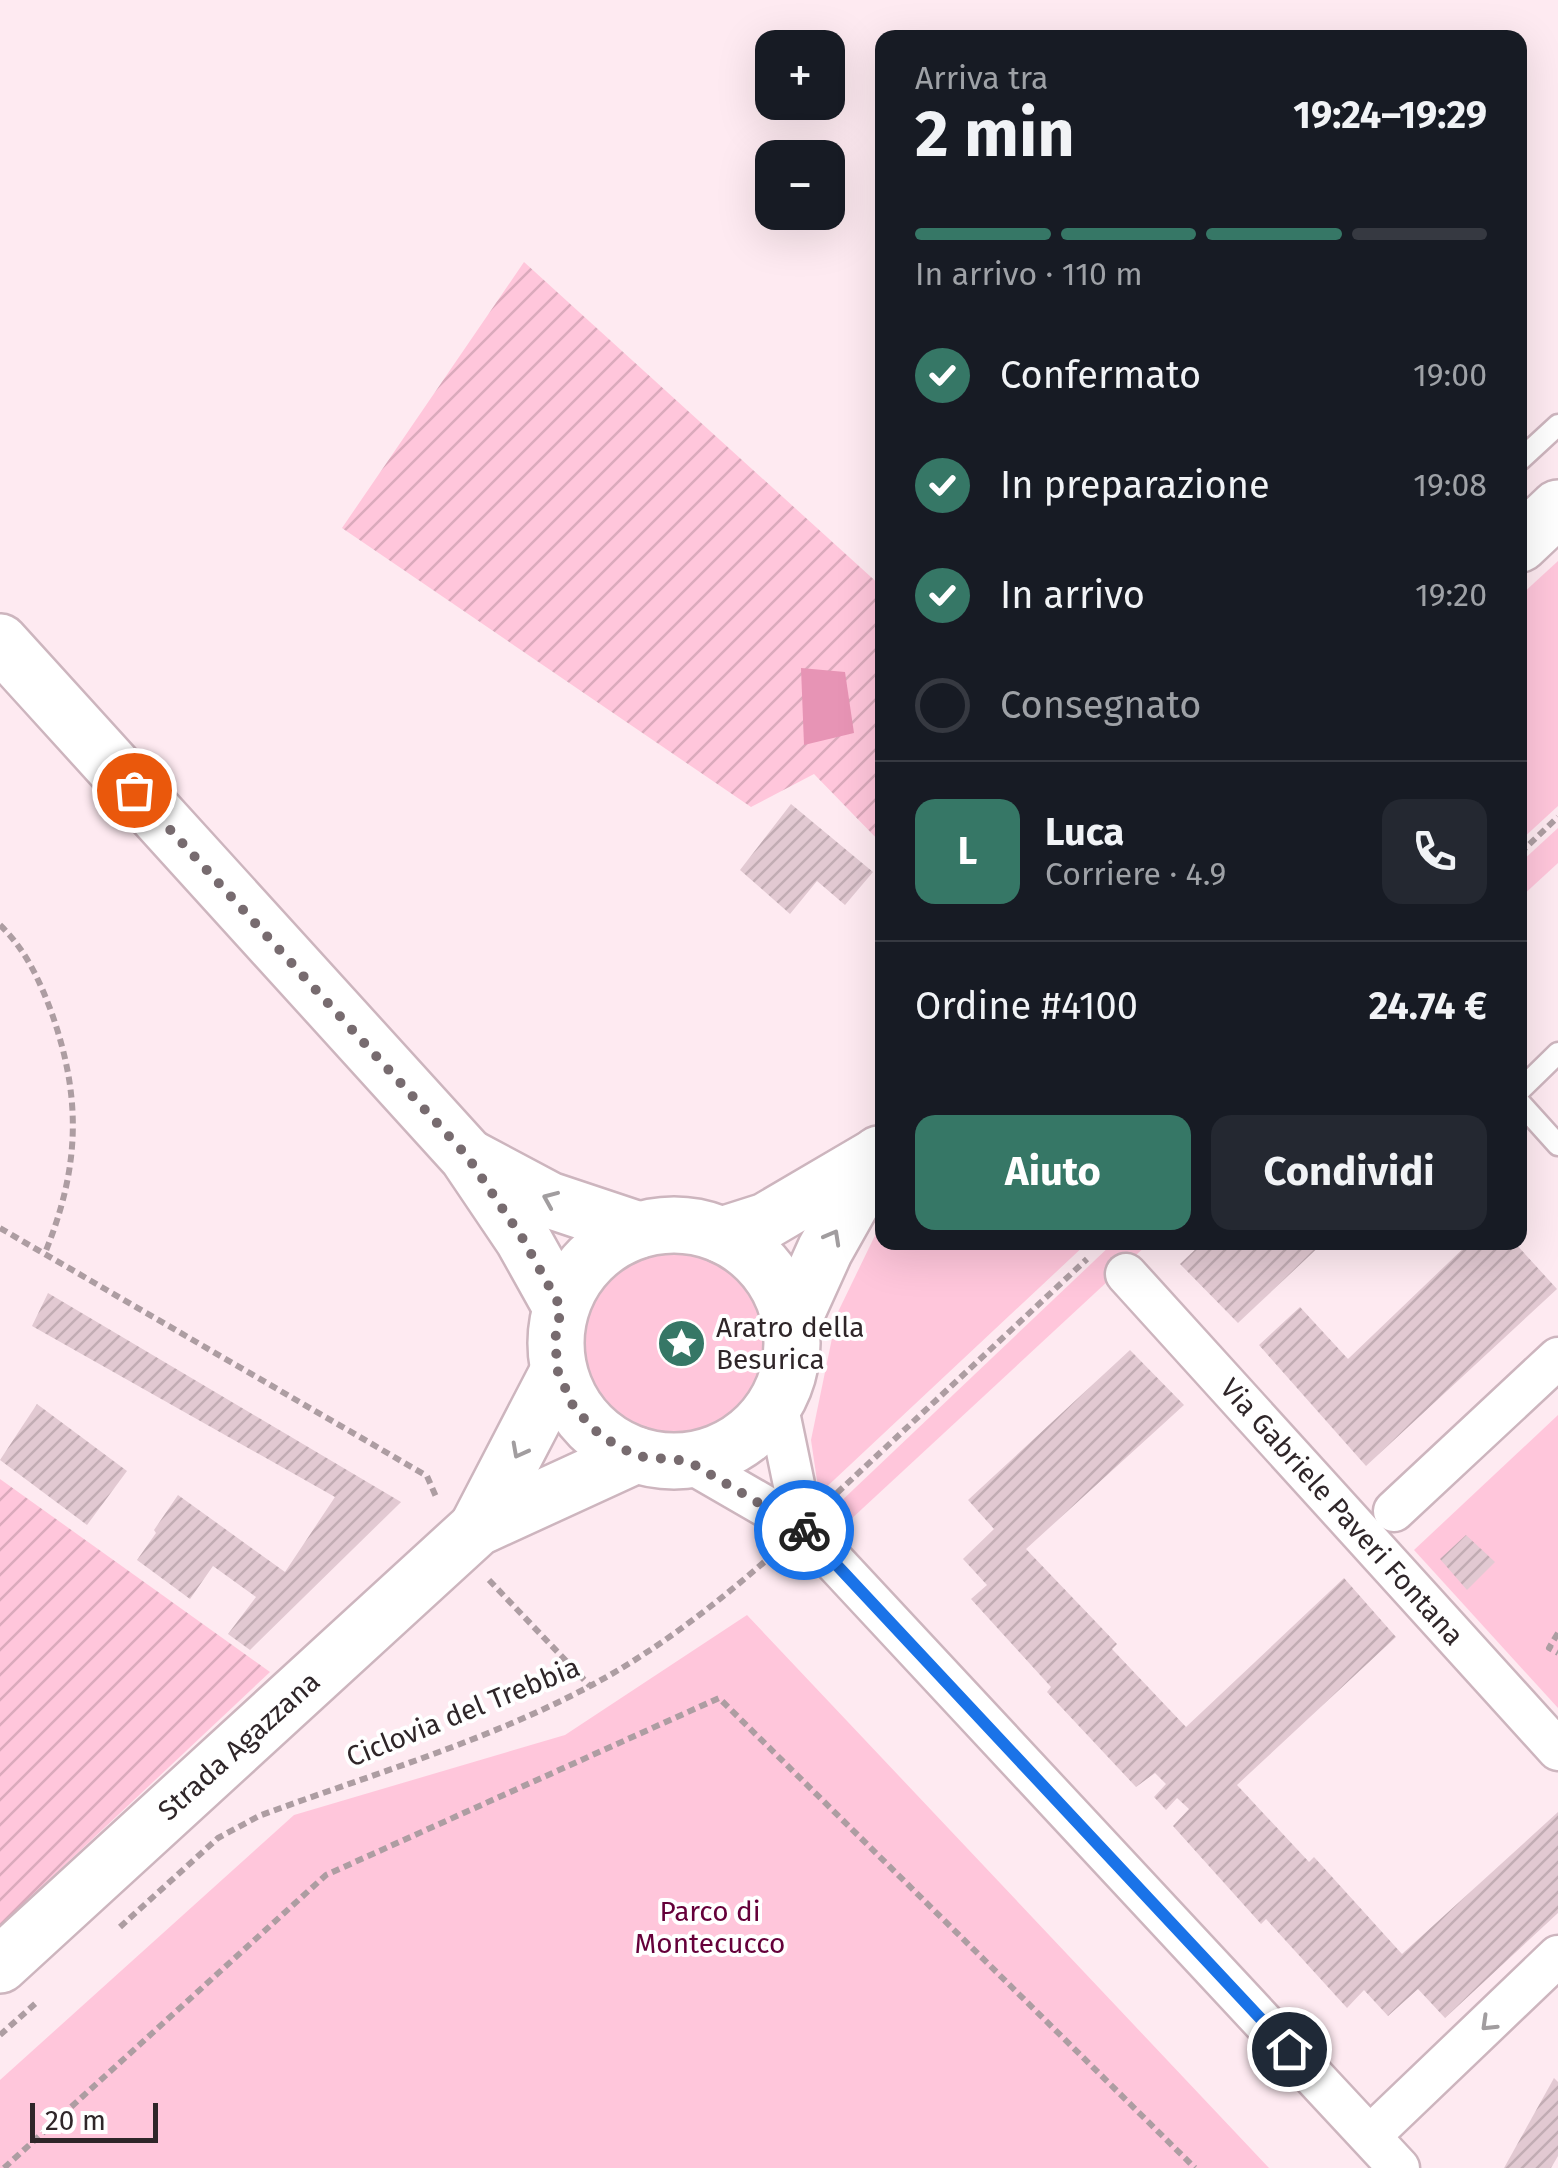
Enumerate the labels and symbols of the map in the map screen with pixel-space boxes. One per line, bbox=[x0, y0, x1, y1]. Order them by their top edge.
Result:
pin bbox=[92, 748, 177, 833]
one-way arrow bbox=[542, 1191, 560, 1211]
one-way arrow bbox=[820, 1230, 840, 1248]
place label: Aratro della Besurica bbox=[716, 1311, 864, 1376]
place icon: Aratro della Besurica bbox=[655, 1317, 707, 1369]
street label: Via Gabriele Paveri Fontana bbox=[1214, 1372, 1470, 1652]
one-way arrow bbox=[512, 1440, 532, 1458]
courier bbox=[754, 1480, 854, 1580]
street label: Ciclovia del Trebbia bbox=[342, 1650, 584, 1774]
street label: Strada Agazzana bbox=[151, 1665, 327, 1827]
park label: Parco di Montecucco bbox=[635, 1895, 785, 1960]
pin bbox=[1247, 2007, 1332, 2092]
one-way arrow bbox=[1481, 2012, 1499, 2030]
scale bar bbox=[30, 2098, 158, 2142]

